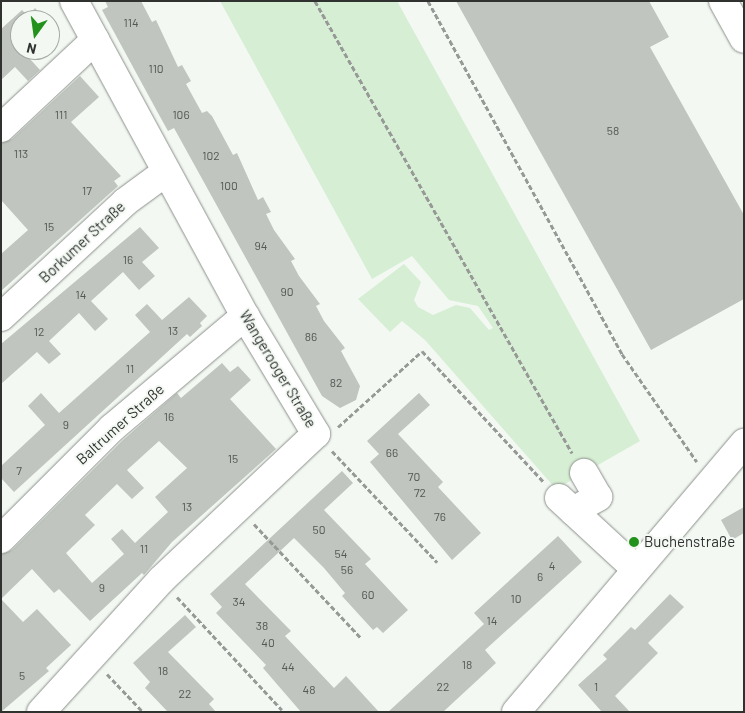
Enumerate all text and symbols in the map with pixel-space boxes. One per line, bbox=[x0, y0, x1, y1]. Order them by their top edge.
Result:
north arrow bbox=[10, 10, 60, 60]
house number: 114 bbox=[123, 16, 139, 30]
text: N bbox=[25, 40, 38, 58]
house number: 110 bbox=[148, 62, 164, 76]
house number: 111 bbox=[55, 108, 67, 122]
house number: 106 bbox=[172, 108, 190, 122]
house number: 58 bbox=[607, 124, 619, 138]
house number: 113 bbox=[14, 147, 28, 161]
house number: 102 bbox=[202, 149, 220, 163]
house number: 100 bbox=[220, 179, 238, 193]
house number: 17 bbox=[82, 184, 92, 198]
street label: Borkumer Straße bbox=[35, 198, 129, 286]
house number: 15 bbox=[44, 220, 54, 234]
house number: 94 bbox=[255, 239, 267, 253]
house number: 16 bbox=[123, 253, 133, 267]
house number: 90 bbox=[280, 285, 294, 299]
house number: 14 bbox=[76, 288, 86, 302]
street label: Wangerooger Straße bbox=[236, 307, 320, 431]
house number: 13 bbox=[168, 324, 178, 338]
house number: 12 bbox=[34, 325, 44, 339]
house number: 86 bbox=[305, 330, 317, 344]
house number: 11 bbox=[126, 362, 134, 376]
house number: 82 bbox=[330, 376, 342, 390]
street label: Baltrumer Straße bbox=[72, 380, 168, 468]
house number: 16 bbox=[164, 410, 174, 424]
house number: 9 bbox=[63, 418, 69, 432]
house number: 66 bbox=[386, 446, 398, 460]
house number: 15 bbox=[228, 452, 238, 466]
house number: 7 bbox=[16, 464, 22, 478]
house number: 70 bbox=[408, 470, 420, 484]
house number: 72 bbox=[414, 486, 426, 500]
house number: 13 bbox=[182, 500, 192, 514]
house number: 76 bbox=[434, 510, 446, 524]
house number: 50 bbox=[313, 523, 325, 537]
place label: Buchenstraße bbox=[644, 533, 735, 551]
marker: Buchenstraße bbox=[628, 536, 640, 548]
house number: 11 bbox=[140, 542, 148, 556]
house number: 54 bbox=[335, 547, 347, 561]
house number: 4 bbox=[549, 559, 555, 573]
house number: 56 bbox=[341, 563, 353, 577]
house number: 6 bbox=[537, 570, 543, 584]
house number: 9 bbox=[99, 581, 105, 595]
house number: 60 bbox=[362, 588, 374, 602]
house number: 10 bbox=[511, 592, 521, 606]
house number: 34 bbox=[233, 595, 245, 609]
house number: 14 bbox=[487, 614, 497, 628]
house number: 38 bbox=[256, 619, 268, 633]
house number: 40 bbox=[261, 636, 275, 650]
house number: 18 bbox=[462, 658, 472, 672]
house number: 44 bbox=[281, 660, 295, 674]
house number: 18 bbox=[158, 664, 168, 678]
house number: 5 bbox=[19, 669, 25, 683]
house number: 22 bbox=[437, 680, 449, 694]
house number: 1 bbox=[594, 680, 598, 694]
house number: 48 bbox=[303, 683, 315, 697]
house number: 22 bbox=[179, 687, 191, 701]

